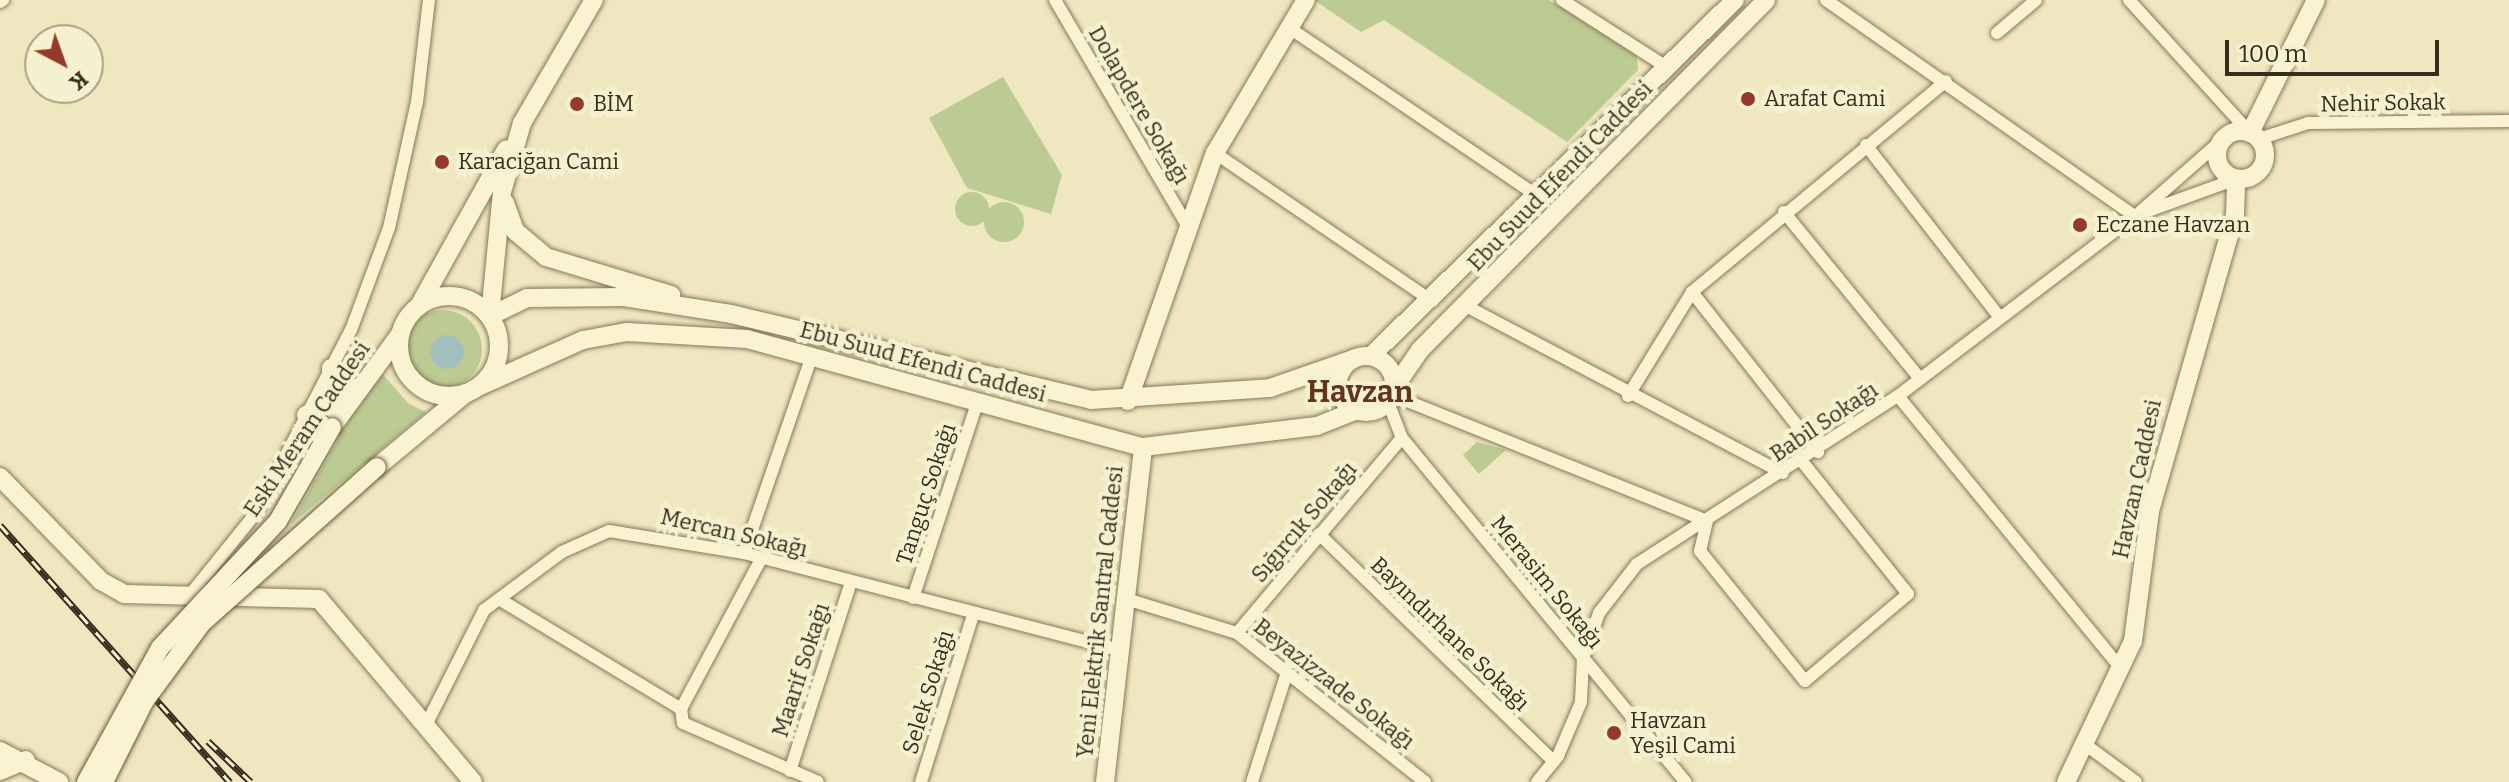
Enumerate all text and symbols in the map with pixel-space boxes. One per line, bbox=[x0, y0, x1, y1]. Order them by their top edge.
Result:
street label: Dolapdere Sokağı bbox=[1083, 21, 1195, 189]
north arrow bbox=[24, 24, 104, 104]
scale bar bbox=[2229, 24, 2443, 74]
text: 100 m bbox=[2239, 40, 2307, 68]
text: K bbox=[64, 66, 94, 96]
street label: Ebu Suud Efendi Caddesi bbox=[1462, 76, 1658, 276]
place label: Arafat Cami bbox=[1764, 86, 1885, 112]
street label: Nehir Sokak bbox=[2320, 89, 2446, 117]
marker: Arafat Cami bbox=[1739, 90, 1757, 108]
place label: BİM bbox=[593, 91, 634, 117]
marker: BİM bbox=[568, 95, 586, 113]
place label: Karaciğan Cami bbox=[458, 149, 619, 175]
marker: Karaciğan Cami bbox=[433, 153, 451, 171]
place label: Eczane Havzan bbox=[2096, 212, 2250, 238]
marker: Eczane Havzan bbox=[2071, 216, 2089, 234]
street label: Ebu Suud Efendi Caddesi bbox=[797, 316, 1049, 408]
street label: Eski Meram Caddesi bbox=[239, 336, 375, 522]
district label: Havzan bbox=[1307, 374, 1413, 410]
street label: Babil Sokağı bbox=[1765, 376, 1883, 468]
street label: Havzan Caddesi bbox=[2107, 397, 2167, 561]
street label: Tanguç Sokağı bbox=[891, 420, 961, 568]
street label: Sığırcık Sokağı bbox=[1246, 456, 1362, 588]
street label: Yeni Elektrik Santral Caddesi bbox=[1072, 465, 1128, 759]
street label: Mercan Sokağı bbox=[658, 503, 810, 563]
street label: Merasim Sokağı bbox=[1486, 510, 1608, 654]
street label: Bayındırhane Sokağı bbox=[1365, 552, 1535, 716]
street label: Maarif Sokağı bbox=[767, 600, 835, 740]
street label: Beyazizzade Sokağı bbox=[1248, 613, 1420, 755]
street label: Selek Sokağı bbox=[897, 627, 959, 757]
place label: Havzan Yeşil Cami bbox=[1630, 707, 1736, 758]
marker: Havzan Yeşil Cami bbox=[1605, 724, 1623, 742]

